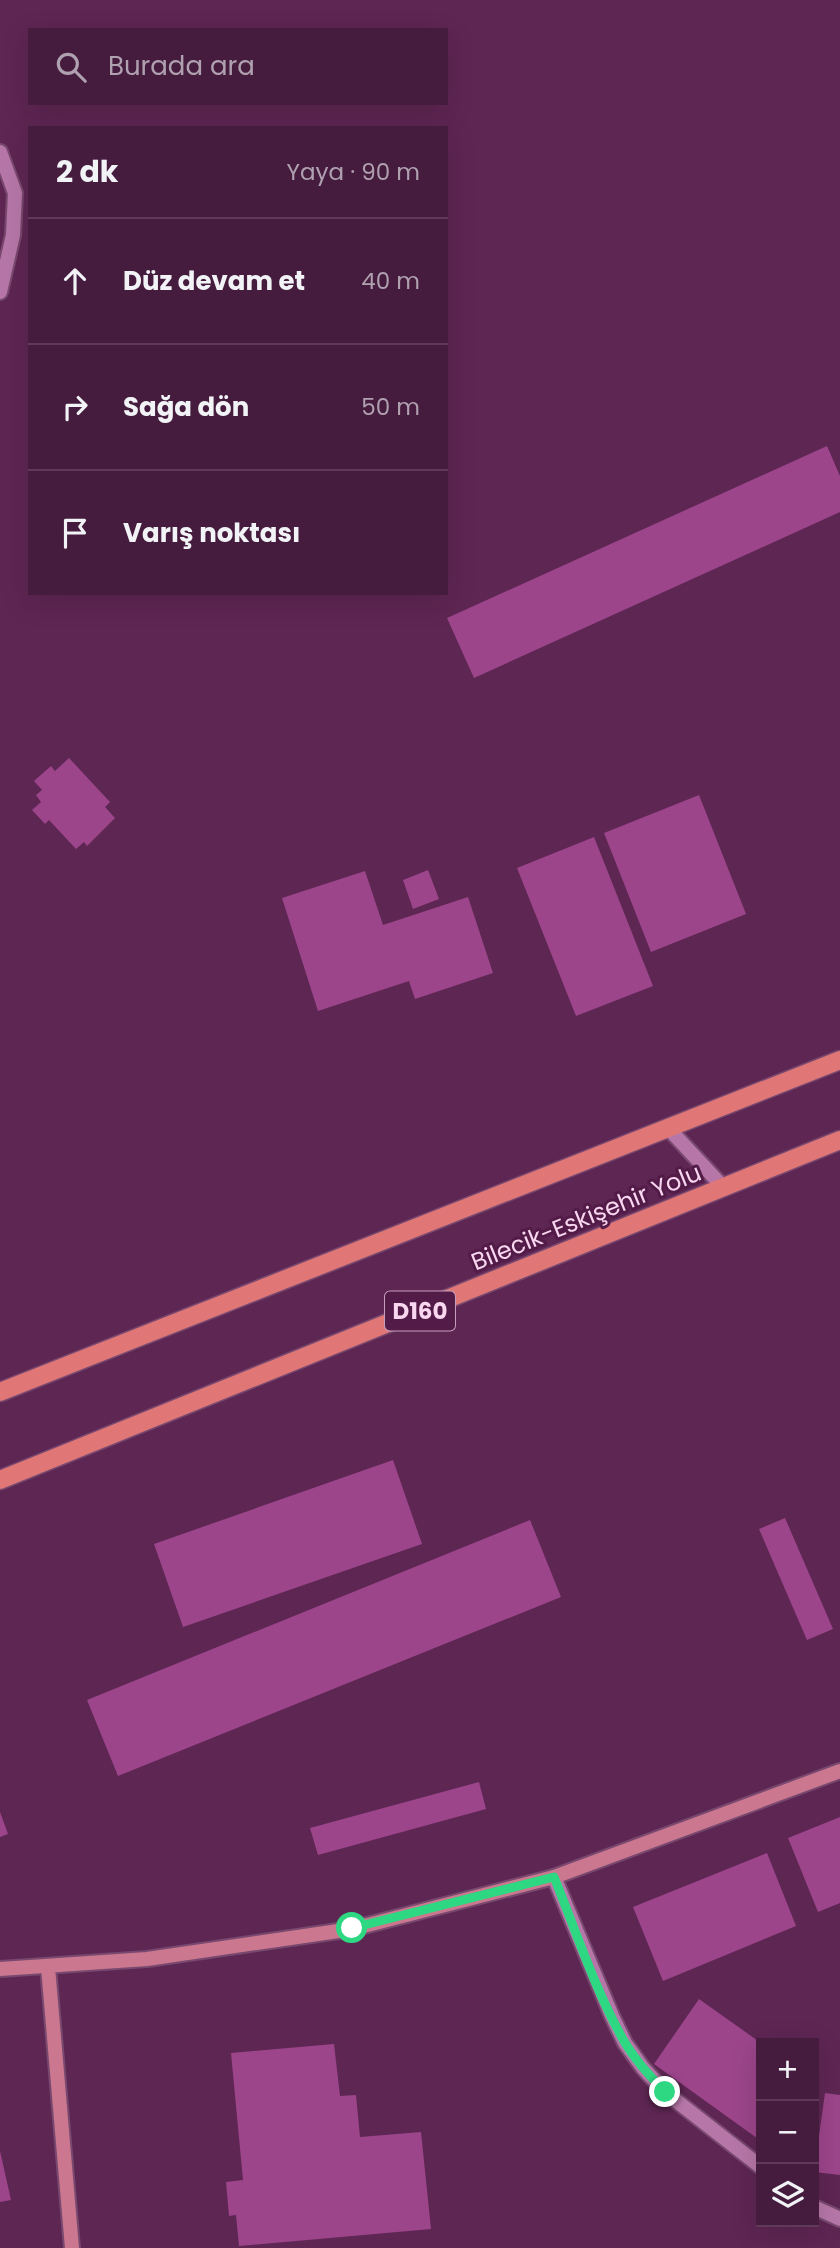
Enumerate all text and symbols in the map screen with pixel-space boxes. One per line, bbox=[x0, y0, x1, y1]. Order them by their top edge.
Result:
search box bbox=[28, 28, 448, 105]
icon: search bbox=[52, 48, 90, 86]
text: Burada ara bbox=[108, 48, 255, 84]
text: 2 dk bbox=[56, 150, 118, 193]
text: Yaya · 90 m bbox=[287, 156, 420, 188]
icon: ahead bbox=[56, 262, 94, 300]
text: Düz devam et bbox=[123, 263, 305, 299]
text: 40 m bbox=[361, 265, 420, 297]
icon: right bbox=[56, 388, 94, 426]
text: Sağa dön bbox=[123, 389, 249, 425]
text: 50 m bbox=[361, 391, 420, 423]
icon: arrive bbox=[56, 514, 94, 552]
text: Varış noktası bbox=[123, 515, 300, 551]
street label: Bilecik-Eskişehir Yolu bbox=[466, 1156, 706, 1278]
road number: D160 bbox=[385, 1292, 455, 1330]
route start bbox=[336, 1912, 367, 1943]
map controls bbox=[756, 2038, 819, 2227]
button: + bbox=[756, 2038, 819, 2101]
route end bbox=[649, 2076, 680, 2107]
button: − bbox=[756, 2101, 819, 2164]
button: layers bbox=[756, 2164, 819, 2227]

